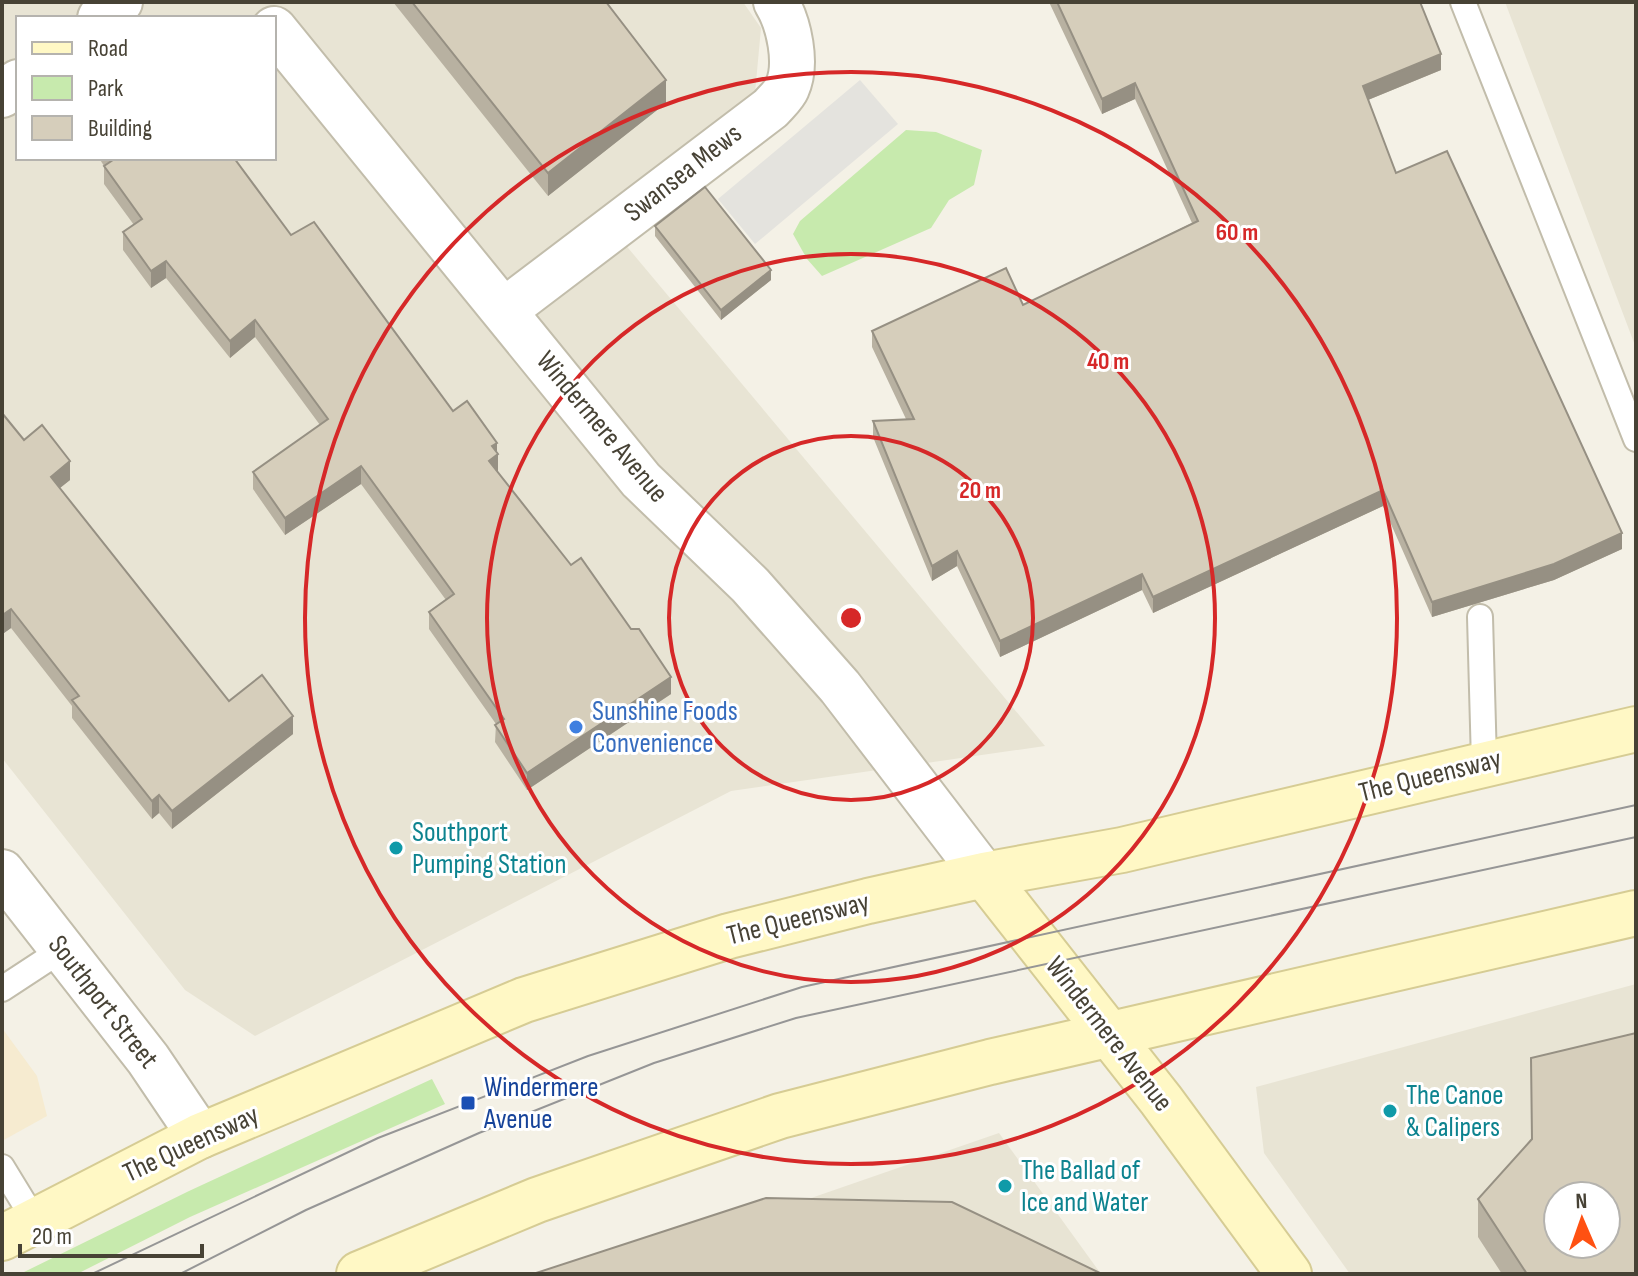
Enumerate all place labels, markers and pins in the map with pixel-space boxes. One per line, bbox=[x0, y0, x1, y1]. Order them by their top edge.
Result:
centre of rings bbox=[837, 604, 865, 632]
place label: Sunshine Foods Convenience bbox=[592, 695, 738, 760]
marker: Sunshine Foods Convenience bbox=[567, 718, 585, 736]
place label: Southport Pumping Station bbox=[412, 816, 566, 881]
marker: Southport Pumping Station bbox=[387, 839, 405, 857]
place label: Windermere Avenue bbox=[483, 1071, 598, 1136]
place label: The Canoe & Calipers bbox=[1406, 1079, 1504, 1144]
marker: Windermere Avenue bbox=[459, 1094, 477, 1112]
marker: The Canoe & Calipers bbox=[1381, 1102, 1399, 1120]
place label: The Ballad of Ice and Water bbox=[1021, 1154, 1148, 1219]
marker: The Ballad of Ice and Water bbox=[996, 1177, 1014, 1195]

